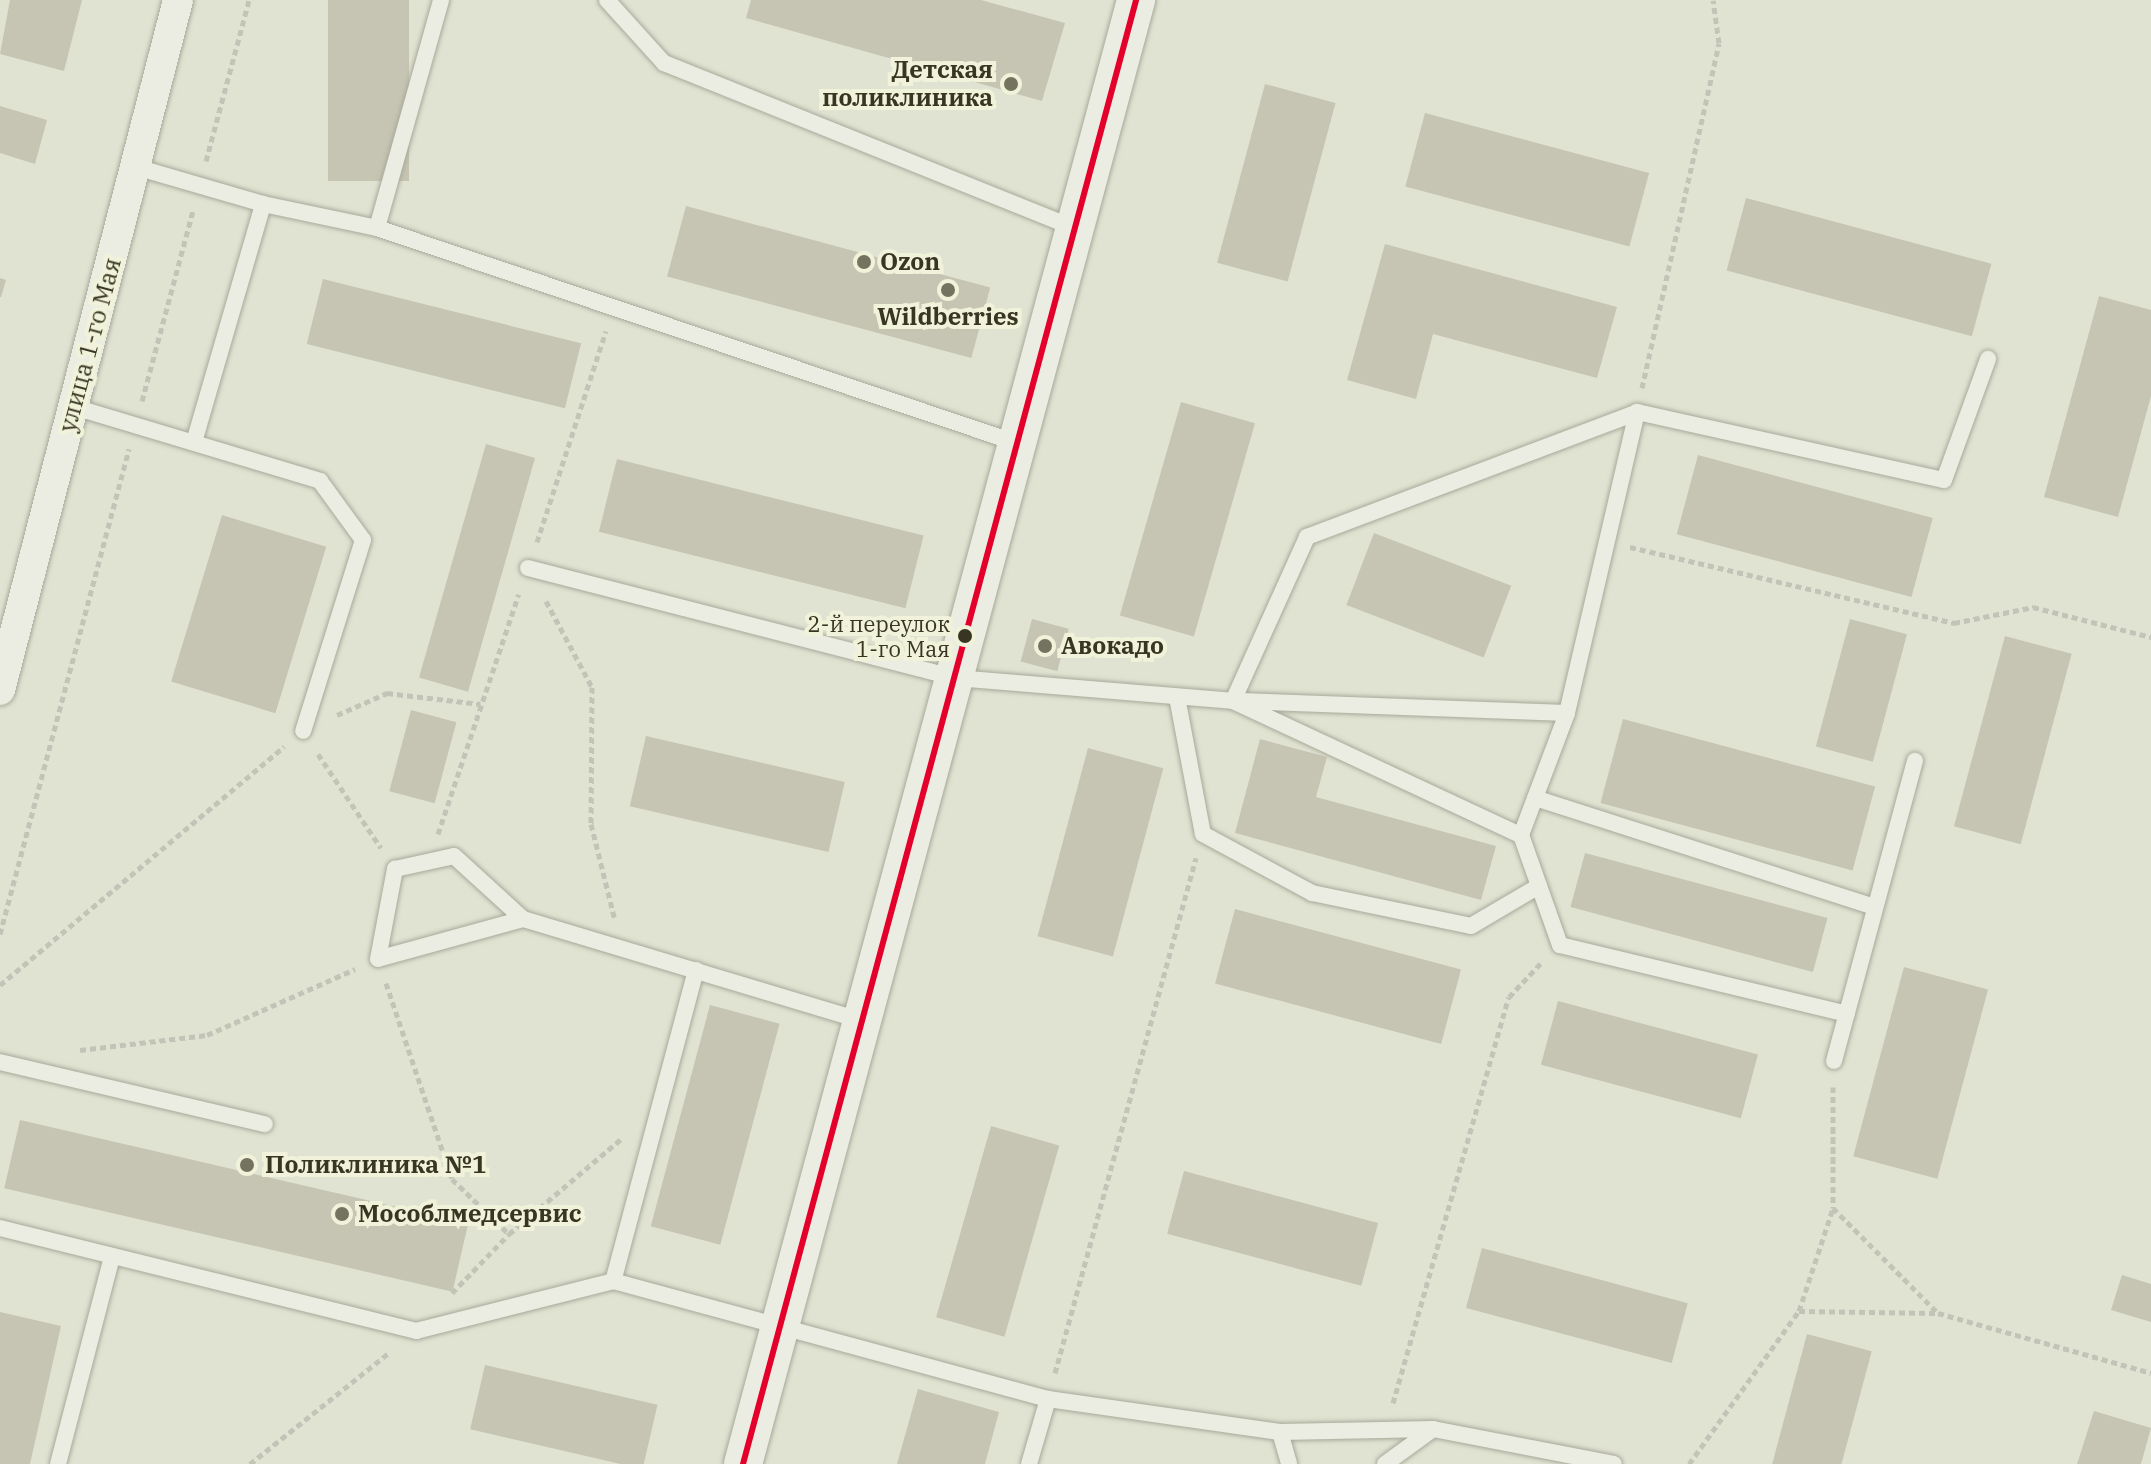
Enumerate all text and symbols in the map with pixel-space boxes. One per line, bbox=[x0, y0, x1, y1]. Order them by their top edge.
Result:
place label: Детская поликлиника bbox=[822, 56, 993, 112]
marker: Детская поликлиника bbox=[1000, 73, 1022, 95]
place label: Ozon bbox=[880, 248, 940, 276]
marker: Ozon bbox=[855, 253, 873, 271]
street label: улица 1-го Мая bbox=[53, 255, 127, 435]
marker: Wildberries bbox=[939, 281, 957, 299]
place label: Wildberries bbox=[877, 303, 1019, 331]
place label: 2-й переулок 1-го Мая bbox=[808, 610, 950, 662]
marker: 2-й переулок 1-го Мая bbox=[957, 628, 973, 644]
place label: Авокадо bbox=[1061, 632, 1164, 660]
marker: Авокадо bbox=[1036, 637, 1054, 655]
place label: Поликлиника №1 bbox=[265, 1151, 486, 1179]
marker: Поликлиника №1 bbox=[236, 1154, 258, 1176]
place label: Мособлмедсервис bbox=[358, 1200, 582, 1228]
marker: Мособлмедсервис bbox=[333, 1205, 351, 1223]

